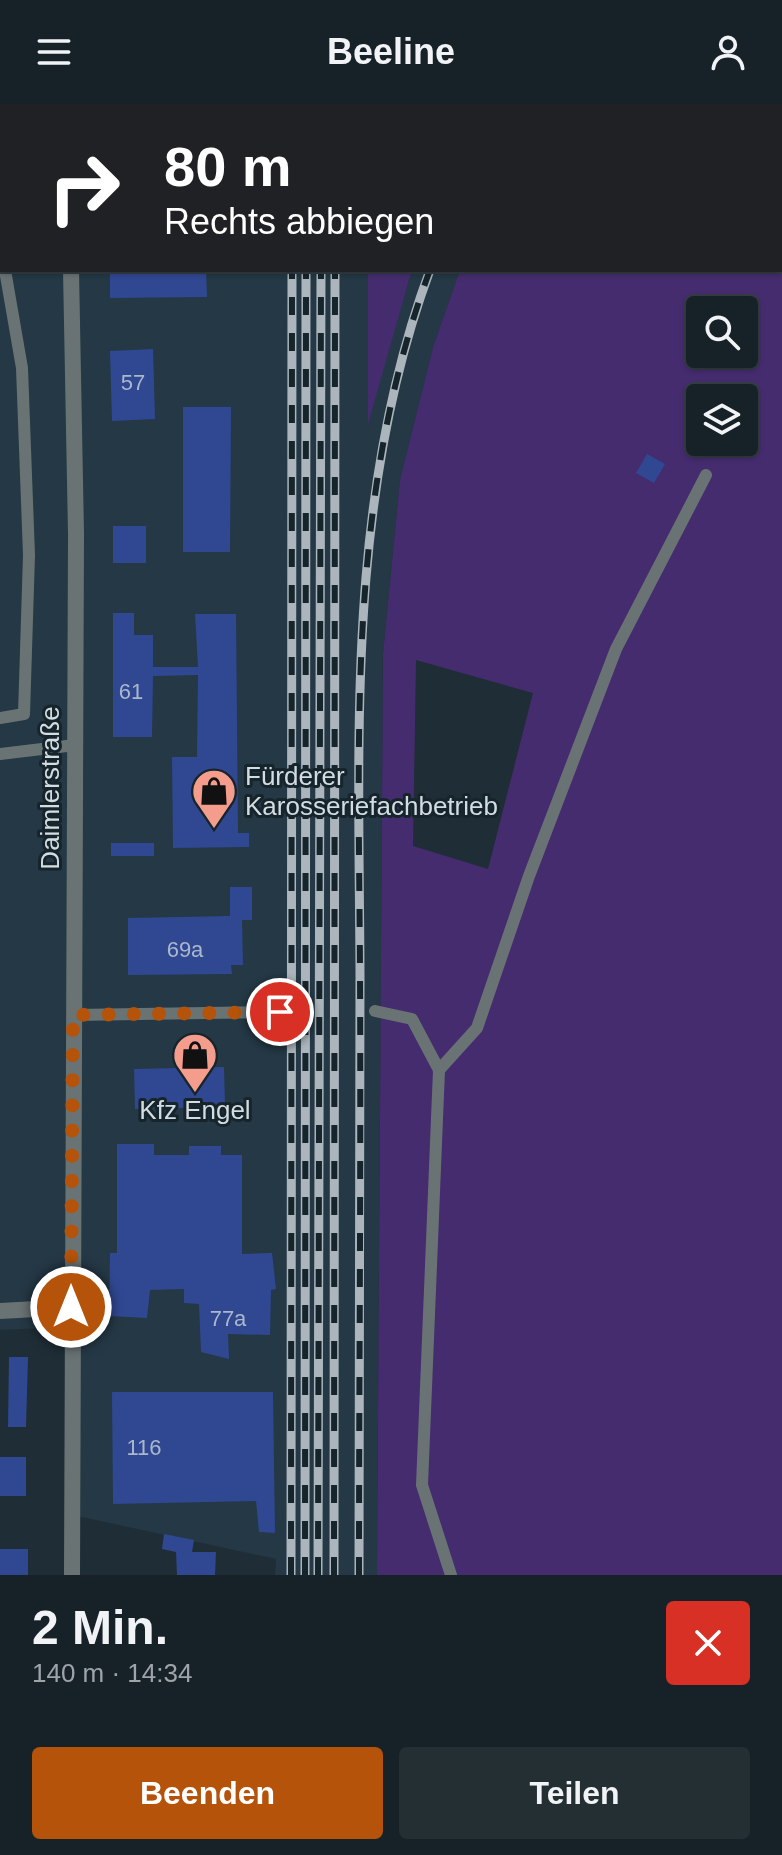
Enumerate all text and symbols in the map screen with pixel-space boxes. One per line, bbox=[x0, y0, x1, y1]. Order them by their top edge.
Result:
icon: menu bbox=[32, 30, 76, 74]
icon: person bbox=[706, 30, 750, 74]
text: Beeline bbox=[327, 31, 455, 72]
text: 80 m bbox=[164, 135, 292, 198]
icon: right bbox=[32, 136, 136, 240]
text: Rechts abbiegen bbox=[164, 201, 434, 242]
map controls bbox=[686, 296, 758, 456]
button: search bbox=[686, 296, 758, 368]
house number: 57 bbox=[121, 370, 145, 395]
button: layers bbox=[686, 384, 758, 456]
house number: 61 bbox=[119, 679, 143, 704]
street label: Daimlerstraße bbox=[35, 706, 65, 870]
place label: Fürderer Karosseriefachbetrieb bbox=[245, 761, 498, 821]
shop icon: Fürderer Karosseriefachbetrieb bbox=[190, 767, 238, 830]
house number: 69a bbox=[167, 937, 204, 962]
pin bbox=[246, 978, 314, 1046]
icon: arrive bbox=[258, 990, 302, 1034]
shop icon: Kfz Engel bbox=[171, 1031, 219, 1094]
place label: Kfz Engel bbox=[139, 1095, 251, 1125]
position arrow bbox=[29, 1265, 113, 1349]
house number: 77a bbox=[210, 1306, 247, 1331]
house number: 116 bbox=[126, 1435, 162, 1460]
text: 2 Min. bbox=[32, 1601, 168, 1654]
button: close bbox=[666, 1601, 750, 1685]
text: 140 m · 14:34 bbox=[32, 1658, 192, 1688]
button: Beenden bbox=[32, 1747, 383, 1839]
button: Teilen bbox=[399, 1747, 750, 1839]

